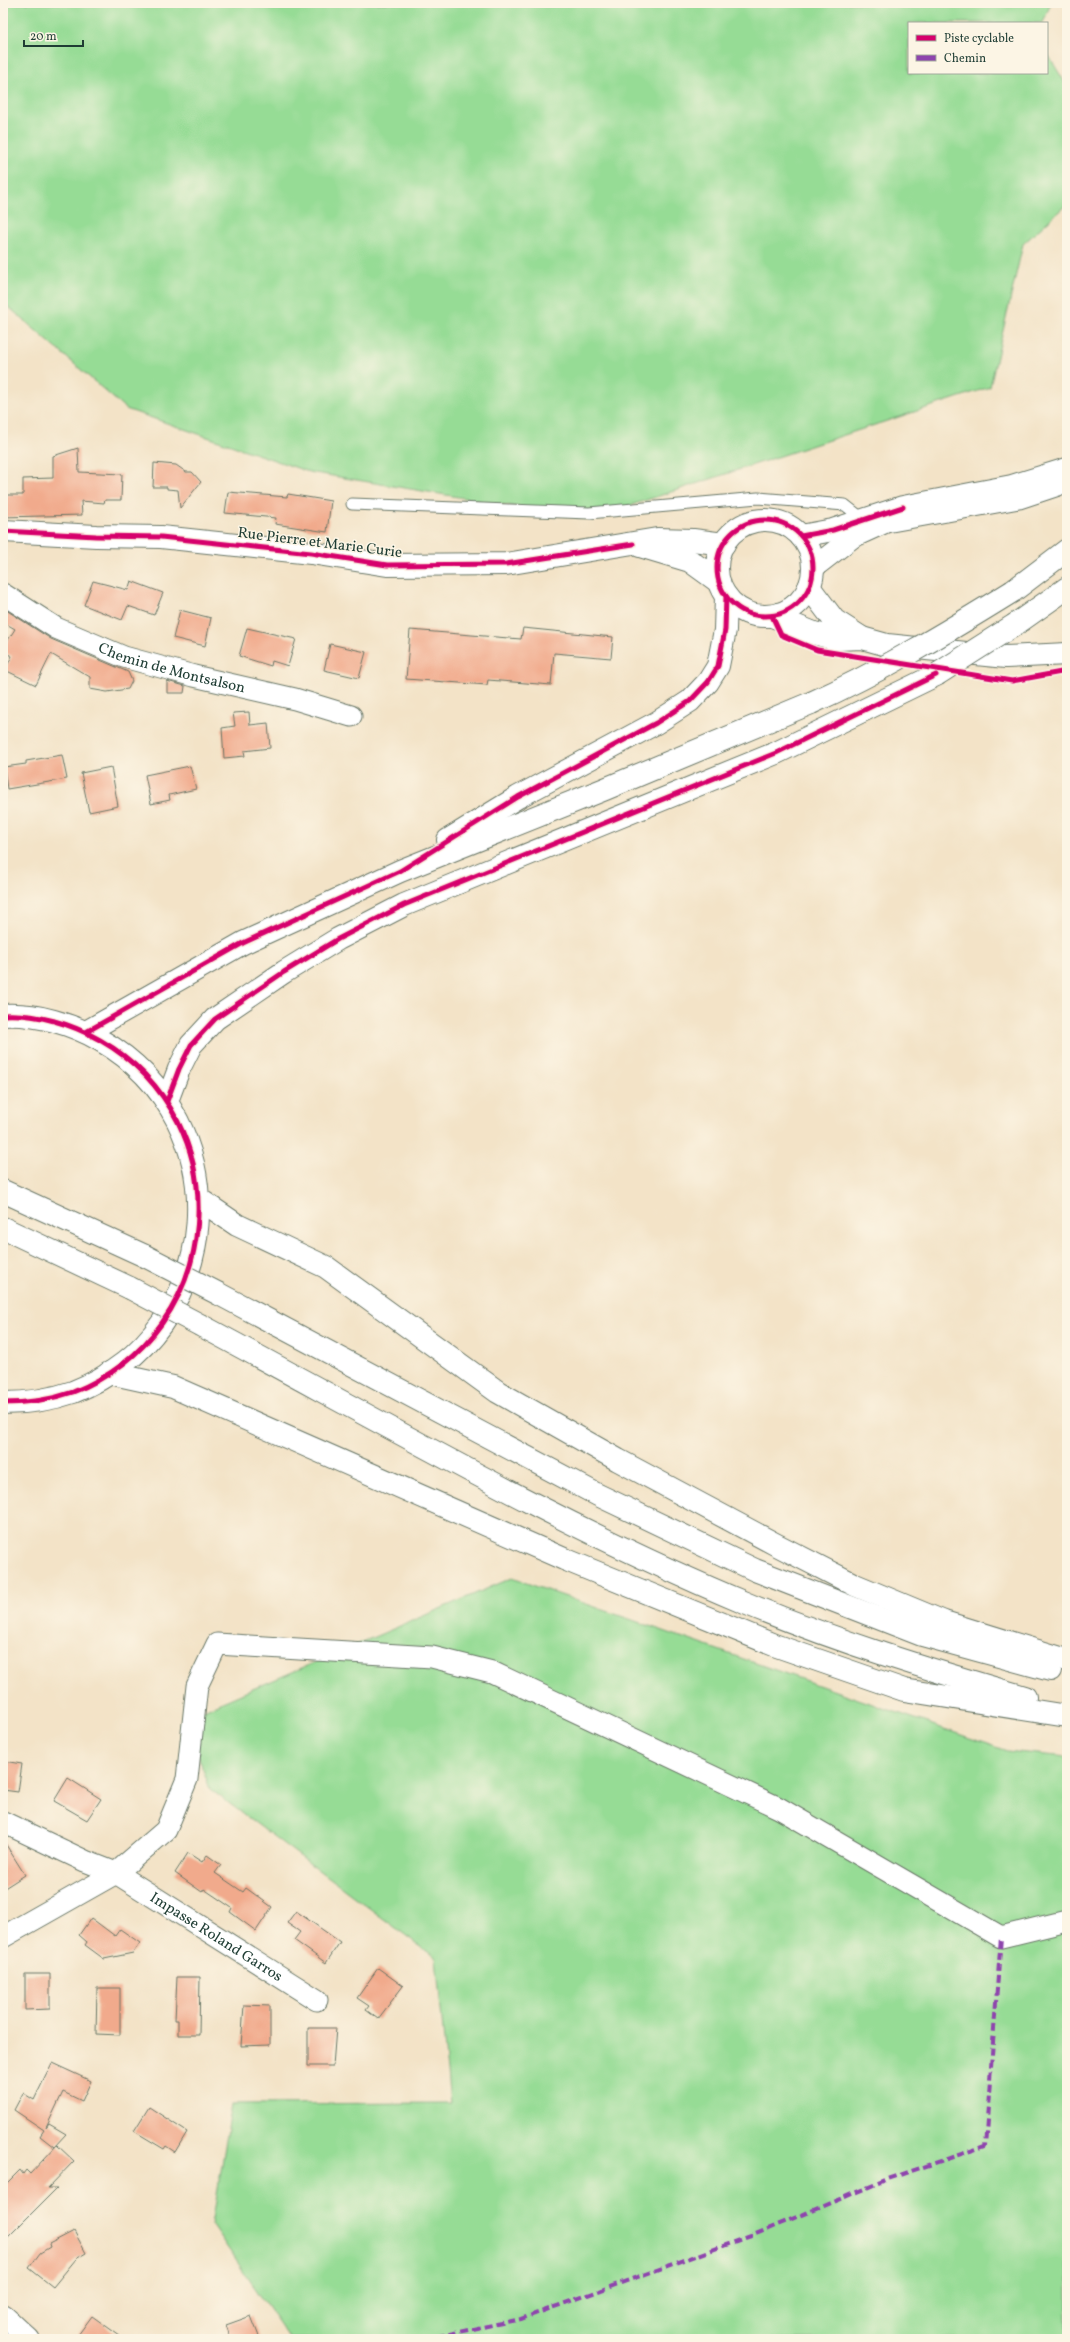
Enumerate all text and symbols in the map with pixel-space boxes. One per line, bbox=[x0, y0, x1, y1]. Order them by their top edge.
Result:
scale bar bbox=[24, 22, 83, 48]
legend bbox=[908, 22, 1048, 74]
text: 20 m bbox=[30, 29, 57, 45]
text: Piste cyclable bbox=[944, 31, 1014, 47]
text: Chemin bbox=[944, 51, 986, 67]
street label: Rue Pierre et Marie Curie bbox=[236, 523, 403, 564]
street label: Chemin de Montsalson bbox=[95, 638, 247, 699]
street label: Impasse Roland Garros bbox=[145, 1888, 286, 1988]

